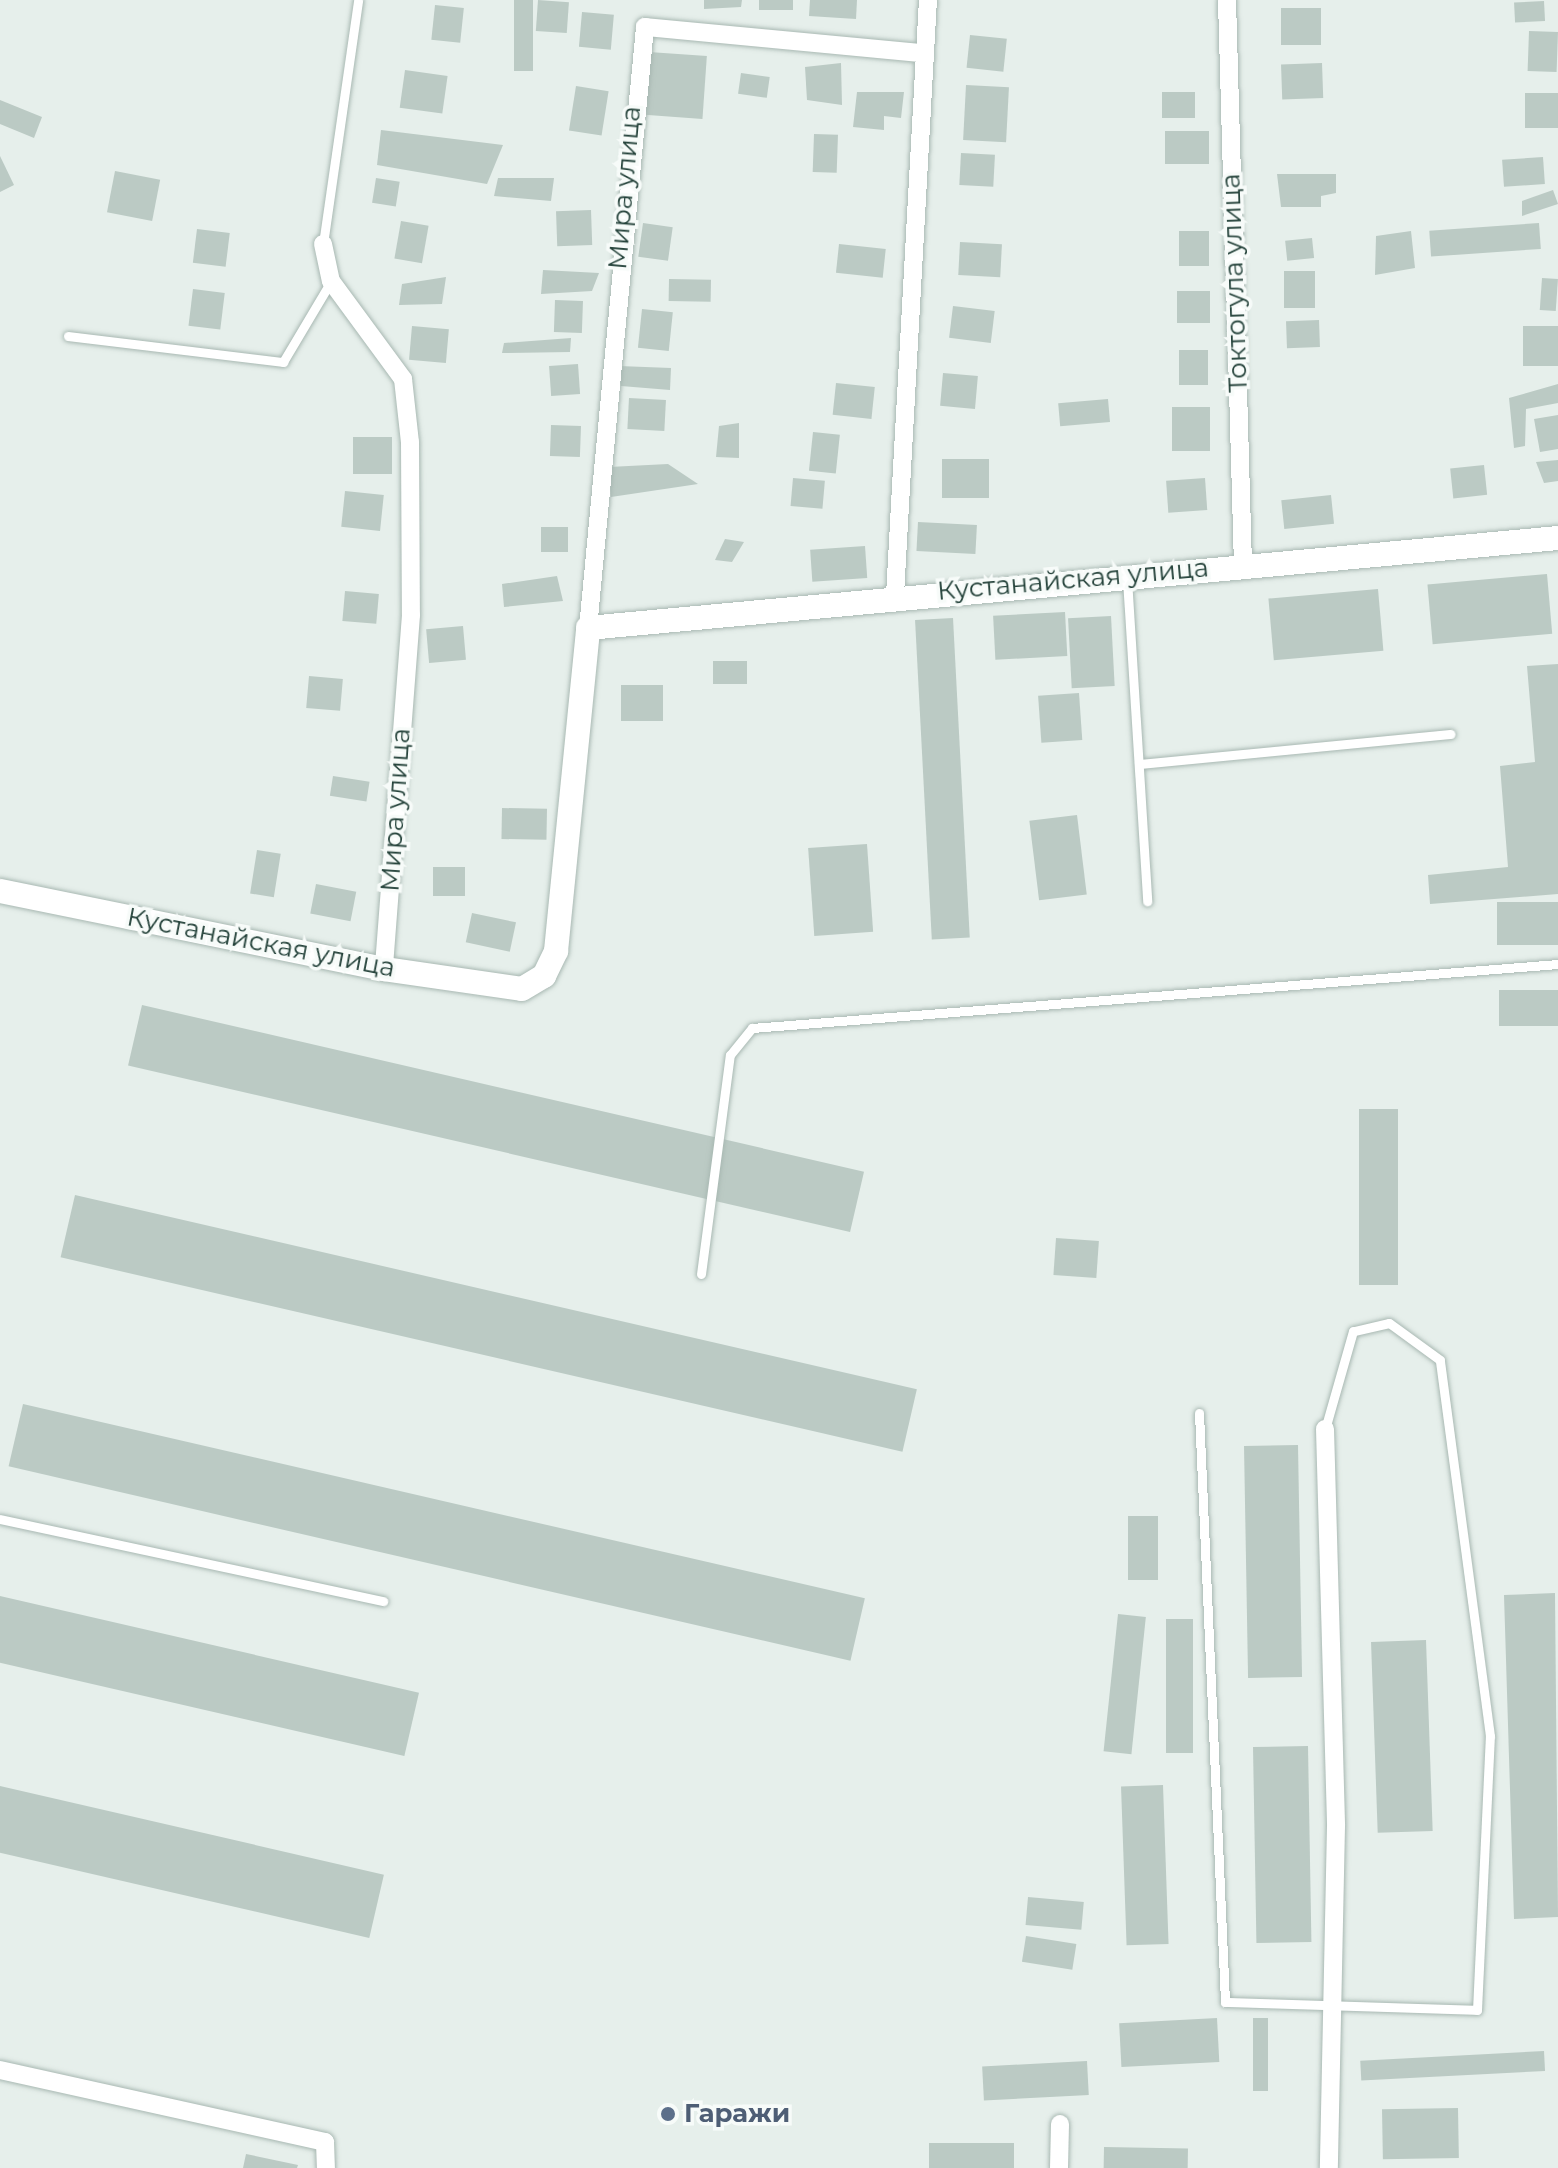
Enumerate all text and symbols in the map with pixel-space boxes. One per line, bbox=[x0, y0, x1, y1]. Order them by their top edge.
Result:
street label: Мира улица bbox=[602, 105, 648, 271]
street label: Токтогула улица bbox=[1216, 173, 1254, 393]
street label: Кустанайская улица bbox=[936, 553, 1210, 607]
street label: Мира улица bbox=[375, 727, 417, 893]
street label: Кустанайская улица bbox=[124, 902, 398, 984]
place label: Гаражи bbox=[684, 2098, 790, 2130]
marker: Гаражи bbox=[659, 2105, 677, 2123]

